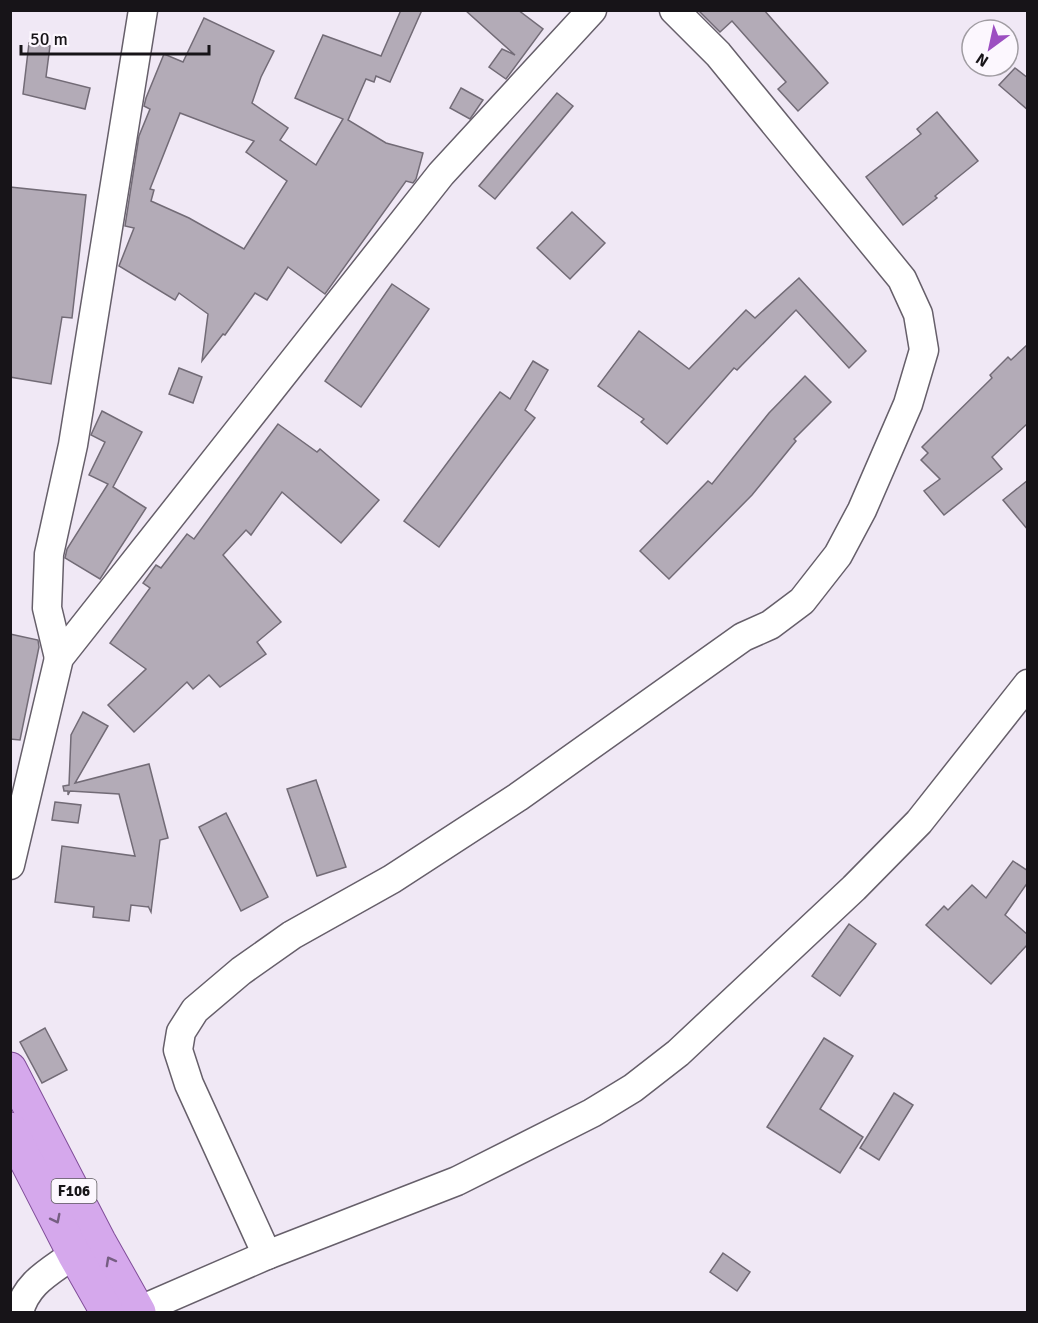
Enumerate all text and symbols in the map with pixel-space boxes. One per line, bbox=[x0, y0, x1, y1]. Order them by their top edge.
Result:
scale bar bbox=[21, 18, 208, 56]
north arrow bbox=[960, 18, 1020, 78]
text: 50 m bbox=[30, 28, 68, 50]
text: N bbox=[972, 48, 992, 71]
road number: F106 bbox=[52, 1179, 97, 1203]
one-way arrow bbox=[49, 1212, 61, 1223]
one-way arrow bbox=[106, 1257, 118, 1268]

